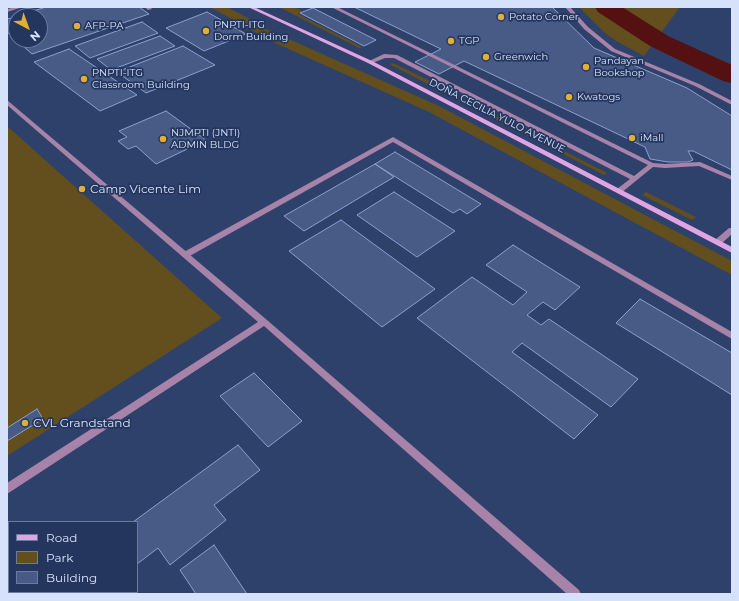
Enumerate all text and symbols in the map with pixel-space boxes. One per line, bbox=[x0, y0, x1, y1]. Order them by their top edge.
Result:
north arrow bbox=[8, 8, 48, 48]
place label: Potato Corner bbox=[509, 11, 579, 23]
marker: Potato Corner bbox=[496, 12, 506, 22]
place label: PNPTI-ITG Dorm Building bbox=[214, 19, 288, 42]
place label: AFP-PA bbox=[85, 20, 123, 32]
marker: AFP-PA bbox=[72, 21, 82, 31]
marker: PNPTI-ITG Dorm Building bbox=[201, 26, 211, 36]
text: N bbox=[27, 28, 43, 44]
place label: TGP bbox=[459, 35, 480, 47]
marker: TGP bbox=[446, 36, 456, 46]
place label: Greenwich bbox=[494, 51, 548, 63]
marker: Greenwich bbox=[481, 52, 491, 62]
place label: Pandayan Bookshop bbox=[594, 55, 645, 78]
marker: Pandayan Bookshop bbox=[581, 62, 591, 72]
place label: PNPTI-ITG Classroom Building bbox=[92, 67, 190, 90]
marker: PNPTI-ITG Classroom Building bbox=[79, 74, 89, 84]
street label: DOÑA CECILIA YULO AVENUE bbox=[427, 76, 567, 156]
place label: Kwatogs bbox=[577, 91, 620, 103]
marker: Kwatogs bbox=[564, 92, 574, 102]
place label: NJMPTI (JNTI) ADMIN BLDG bbox=[171, 127, 240, 150]
place label: iMall bbox=[640, 132, 664, 144]
marker: iMall bbox=[627, 133, 637, 143]
marker: NJMPTI (JNTI) ADMIN BLDG bbox=[158, 134, 168, 144]
place label: Camp Vicente Lim bbox=[90, 182, 201, 196]
marker: Camp Vicente Lim bbox=[77, 184, 87, 194]
place label: CVL Grandstand bbox=[33, 416, 131, 430]
marker: CVL Grandstand bbox=[20, 418, 30, 428]
legend bbox=[8, 521, 138, 593]
text: Road bbox=[46, 530, 77, 545]
text: Park bbox=[46, 550, 73, 565]
text: Building bbox=[46, 570, 97, 585]

